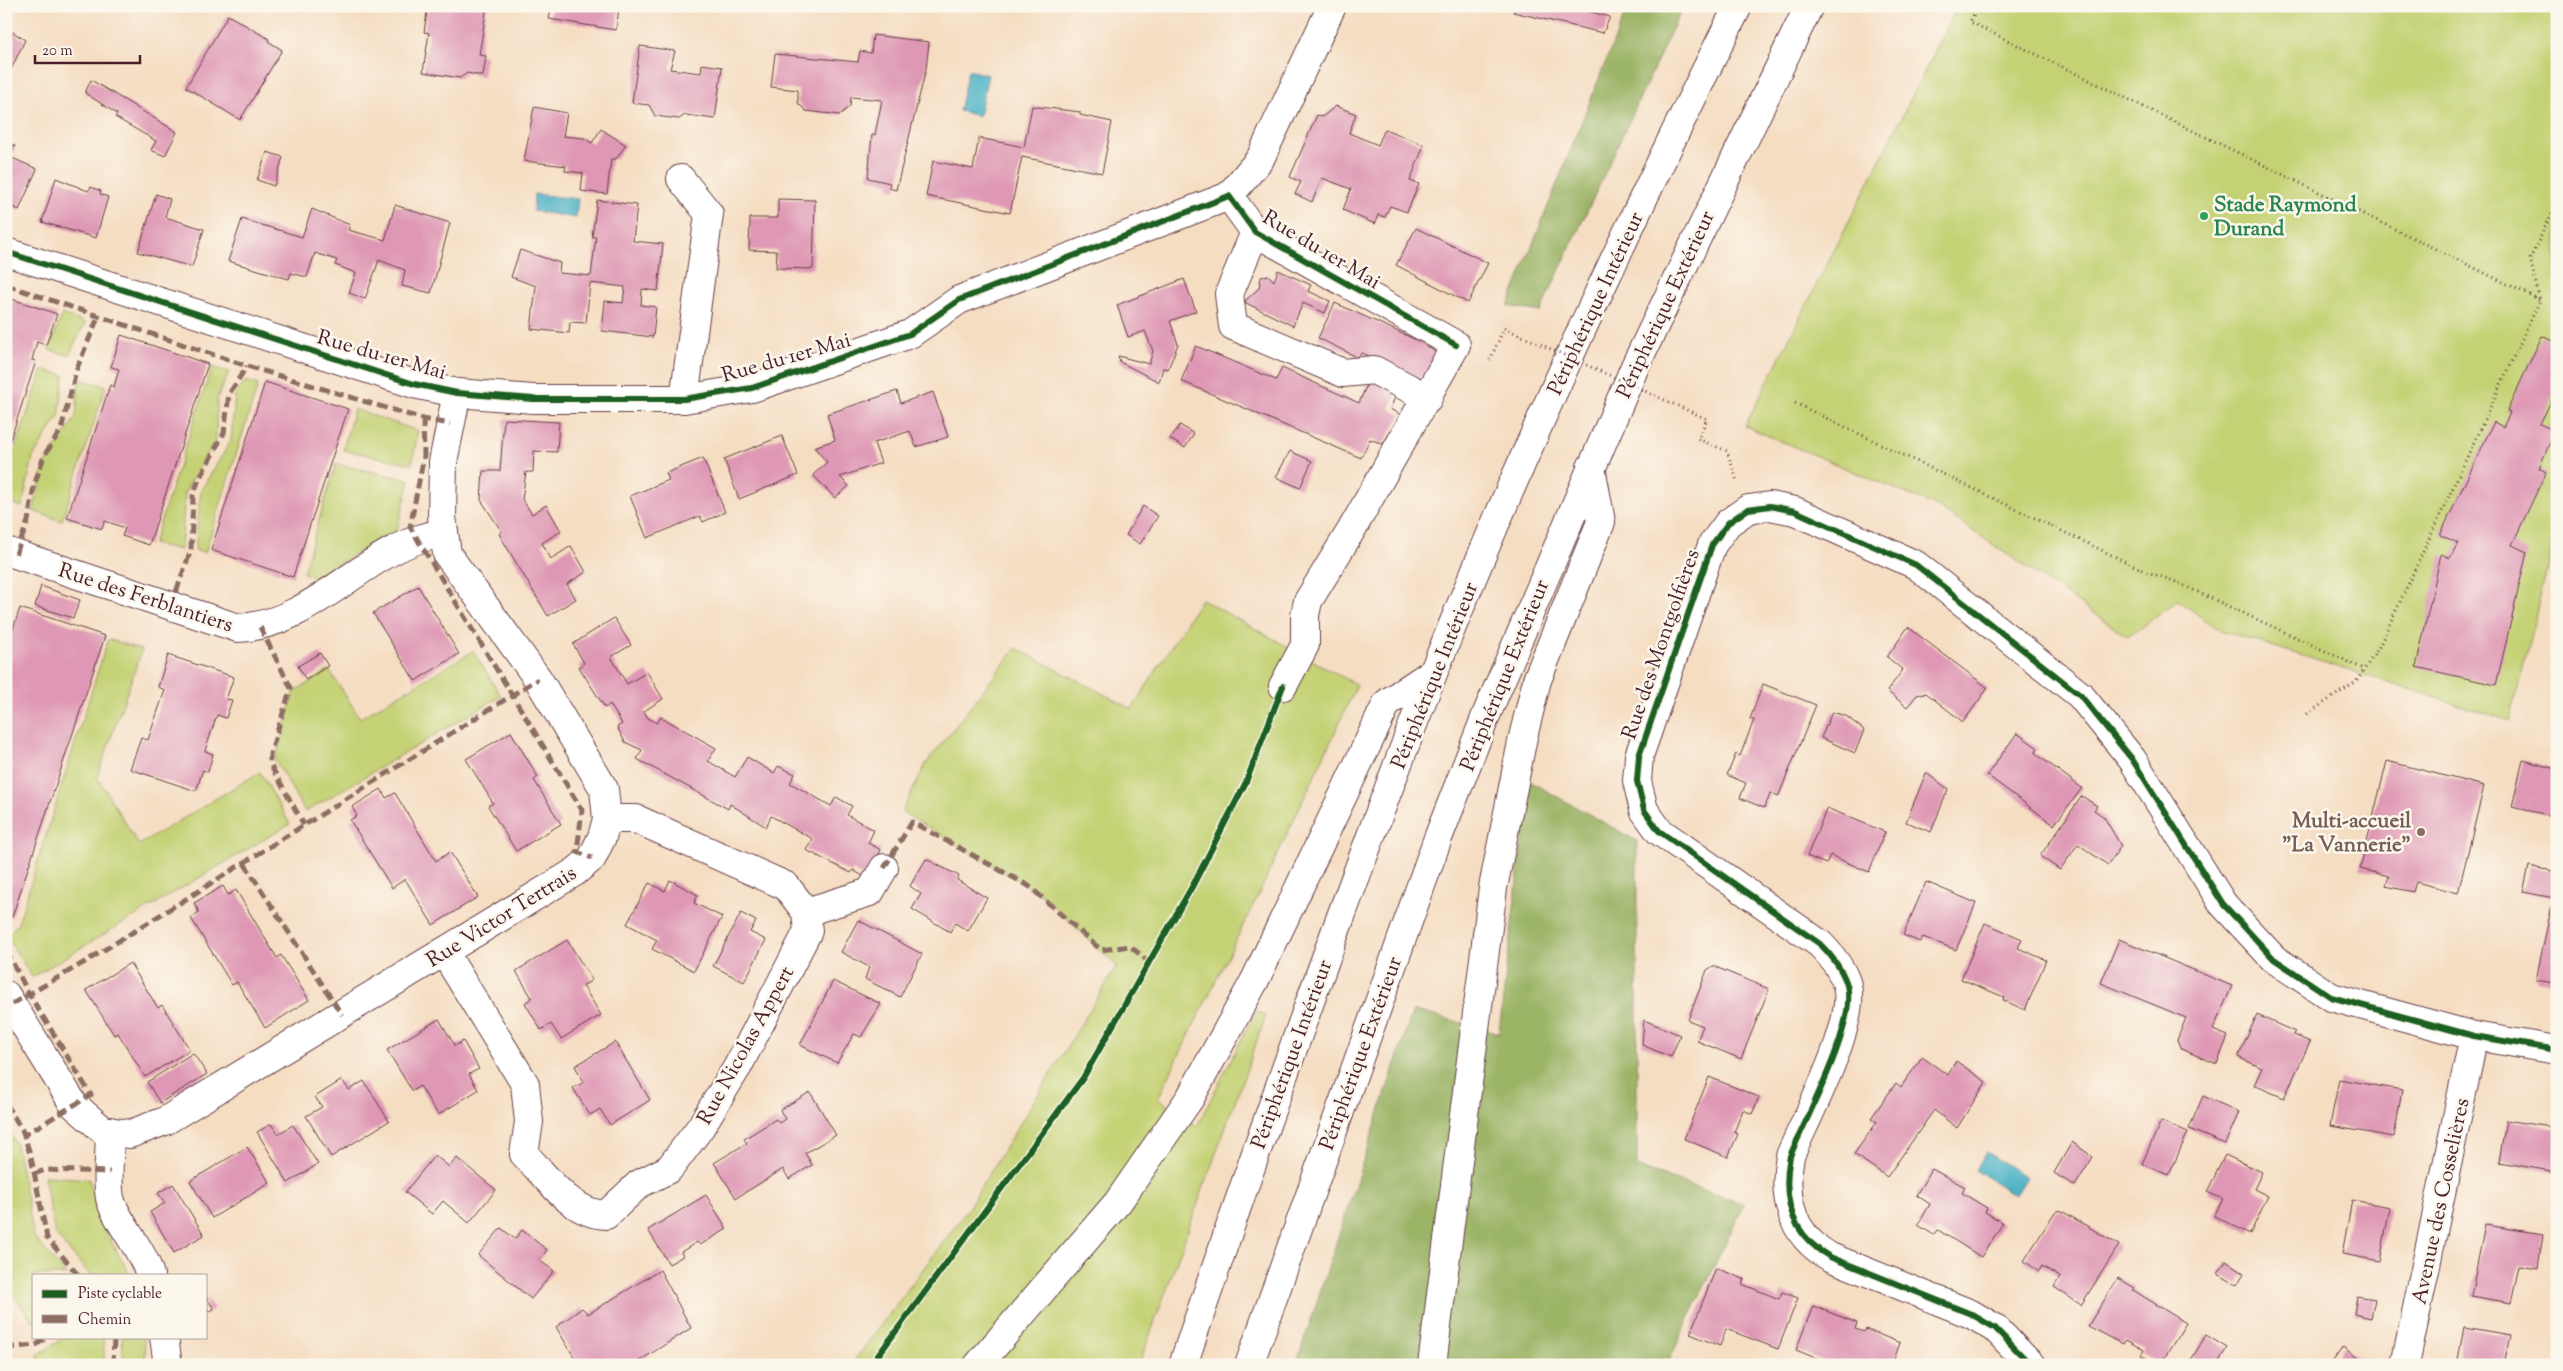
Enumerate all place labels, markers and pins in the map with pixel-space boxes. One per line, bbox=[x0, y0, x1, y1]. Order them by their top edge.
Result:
place label: Stade Raymond Durand bbox=[2214, 191, 2357, 245]
marker: Stade Raymond Durand bbox=[2198, 210, 2210, 222]
place label: Multi-accueil "La Vannerie" bbox=[2282, 807, 2411, 861]
marker: Multi-accueil "La Vannerie" bbox=[2415, 826, 2427, 838]

